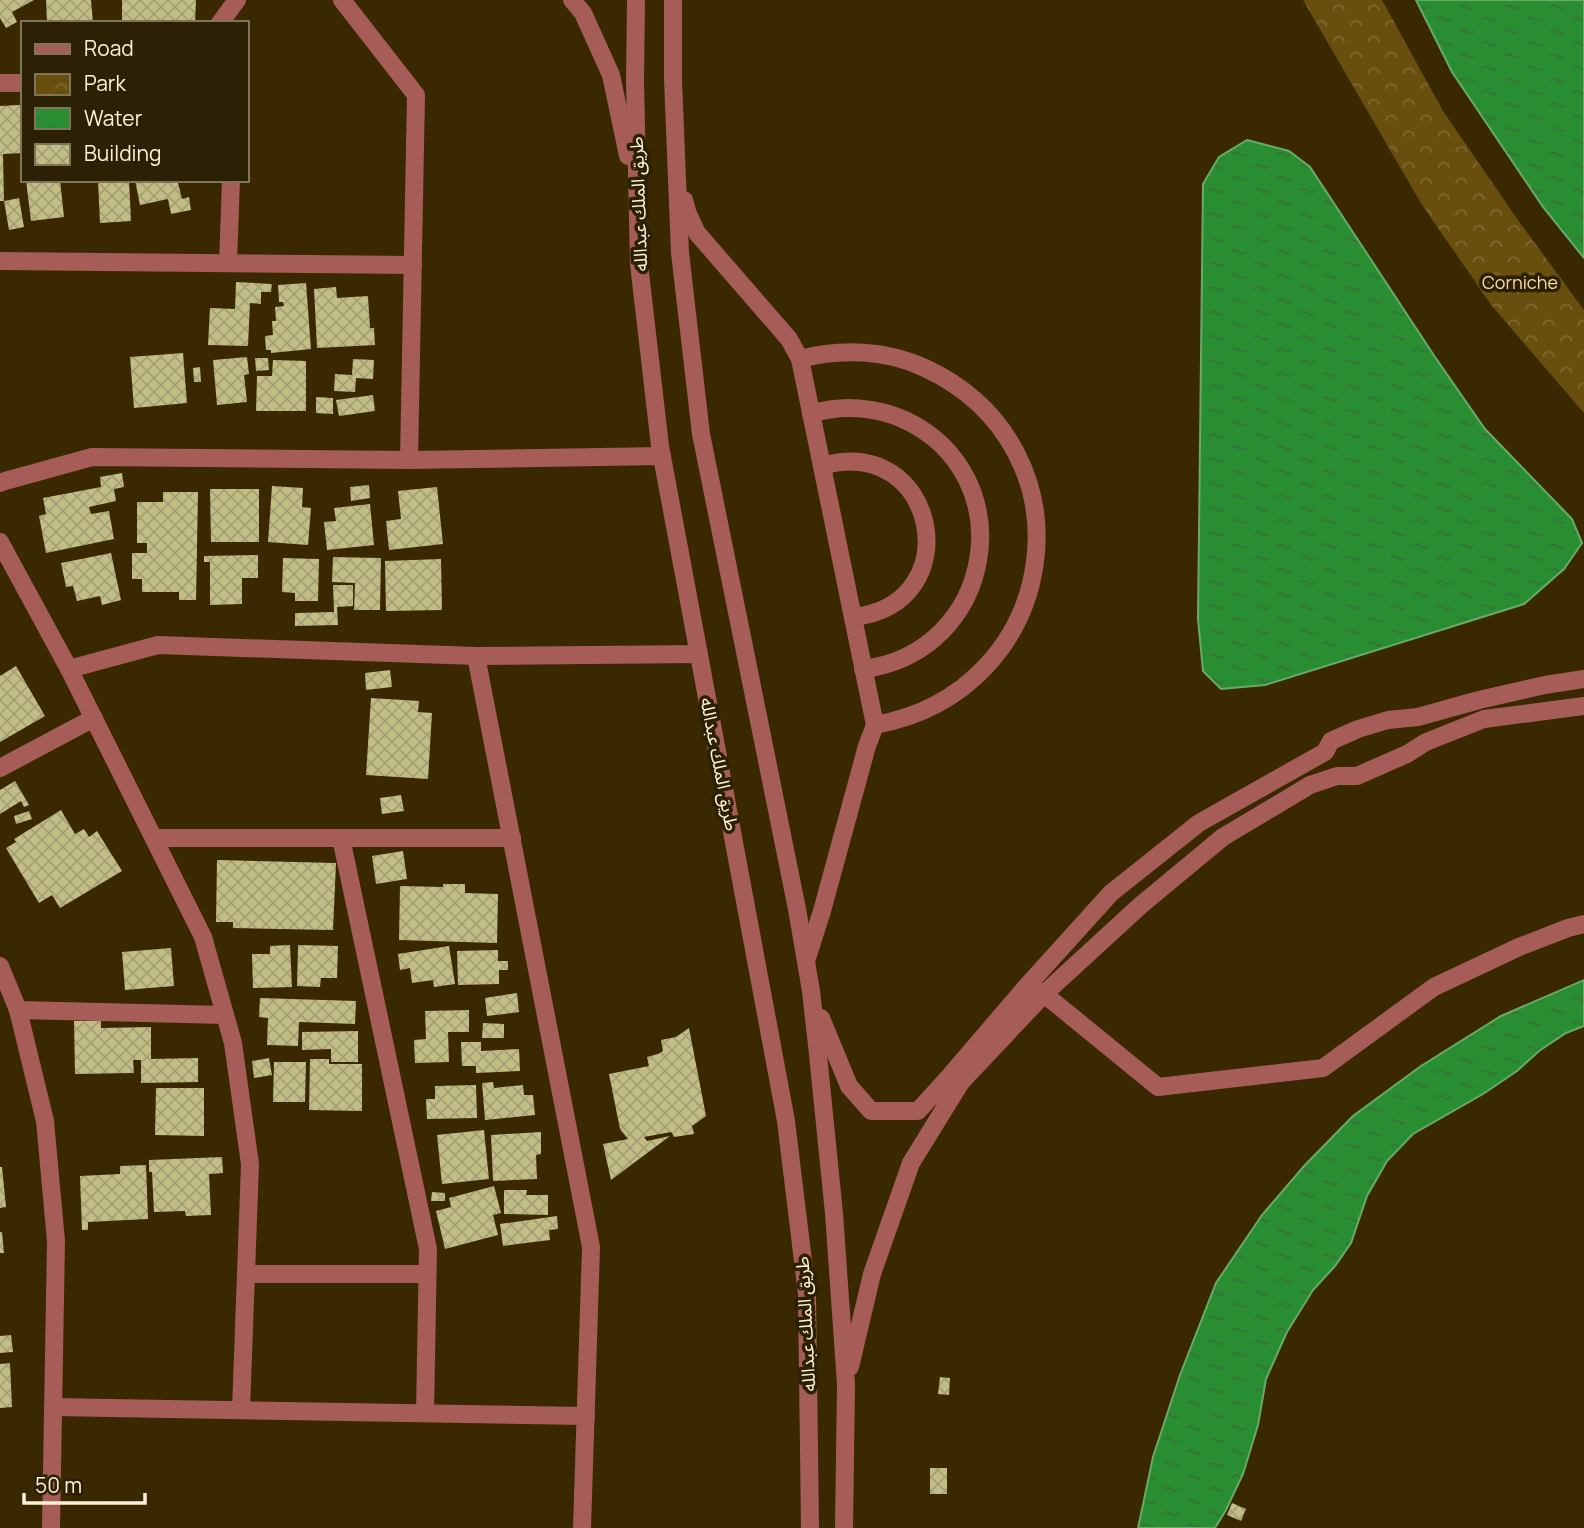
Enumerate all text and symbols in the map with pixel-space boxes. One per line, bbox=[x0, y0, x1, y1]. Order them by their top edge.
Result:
legend bbox=[21, 21, 248, 182]
text: Road bbox=[84, 34, 134, 62]
text: Park bbox=[84, 69, 126, 97]
text: Water bbox=[84, 104, 143, 132]
street label: طريق الملك عبدالله bbox=[624, 136, 652, 272]
text: Building bbox=[84, 139, 161, 167]
park label: Corniche bbox=[1482, 270, 1558, 294]
street label: طريق الملك عبدالله bbox=[695, 695, 745, 833]
street label: طريق الملك عبدالله bbox=[789, 1256, 821, 1392]
scale bar bbox=[24, 1462, 145, 1506]
text: 50 m bbox=[35, 1471, 82, 1499]

